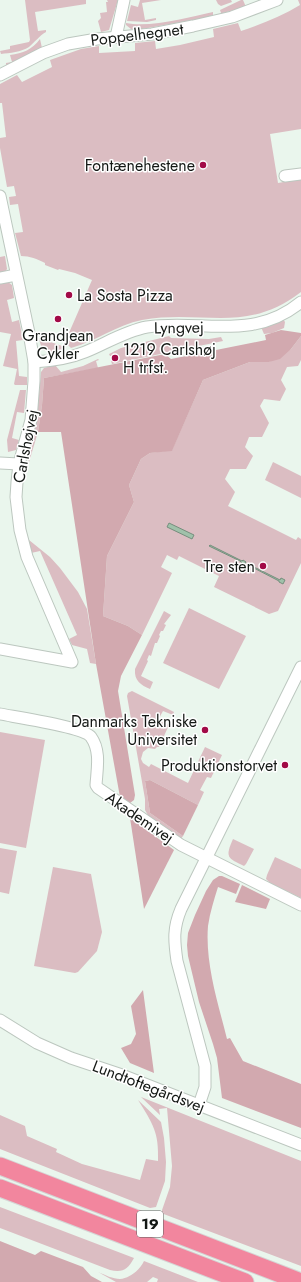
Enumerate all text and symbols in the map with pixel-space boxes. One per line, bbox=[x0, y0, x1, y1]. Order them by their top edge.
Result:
street label: Poppelhegnet bbox=[89, 17, 185, 52]
place label: Fontænehestene bbox=[85, 154, 195, 177]
marker: Fontænehestene bbox=[198, 160, 208, 170]
place label: La Sosta Pizza bbox=[77, 284, 173, 307]
marker: La Sosta Pizza bbox=[64, 290, 74, 300]
marker: Grandjean Cykler bbox=[53, 314, 63, 324]
street label: Lyngvej bbox=[154, 316, 204, 339]
place label: Grandjean Cykler bbox=[22, 324, 94, 365]
place label: 1219 Carlshøj H trfst. bbox=[123, 338, 216, 379]
marker: 1219 Carlshøj H trfst. bbox=[110, 353, 120, 363]
street label: Carlshøjvej bbox=[7, 407, 44, 485]
place label: Tre sten bbox=[204, 555, 255, 578]
marker: Tre sten bbox=[258, 561, 268, 571]
place label: Danmarks Tekniske Universitet bbox=[71, 710, 197, 751]
marker: Danmarks Tekniske Universitet bbox=[200, 725, 210, 735]
place label: Produktionstorvet bbox=[161, 754, 277, 777]
marker: Produktionstorvet bbox=[280, 760, 290, 770]
street label: Akademivej bbox=[101, 786, 179, 849]
street label: Lundtoftegårdsvej bbox=[89, 1054, 208, 1119]
road number: 19 bbox=[137, 1211, 163, 1237]

